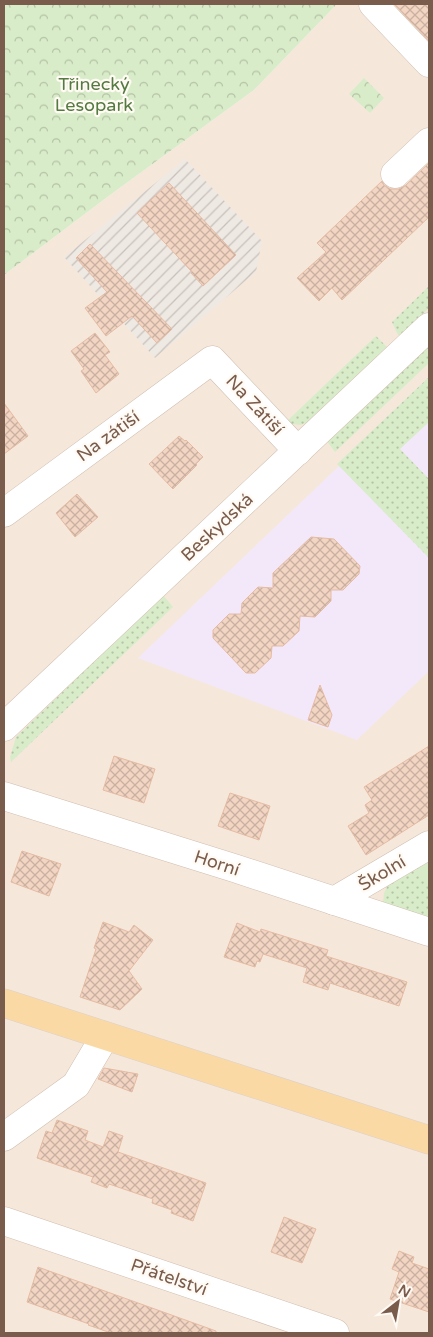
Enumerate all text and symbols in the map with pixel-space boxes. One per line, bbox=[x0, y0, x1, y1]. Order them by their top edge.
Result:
park label: Třinecký Lesopark bbox=[55, 73, 133, 116]
street label: Na Zátiší bbox=[221, 370, 289, 440]
street label: Na zátiší bbox=[72, 405, 144, 466]
street label: Beskydská bbox=[176, 488, 258, 566]
street label: Horní bbox=[191, 845, 243, 881]
street label: Školní bbox=[354, 850, 410, 896]
street label: Přátelství bbox=[128, 1254, 211, 1301]
north arrow bbox=[373, 1277, 423, 1327]
text: N bbox=[395, 1281, 414, 1301]

